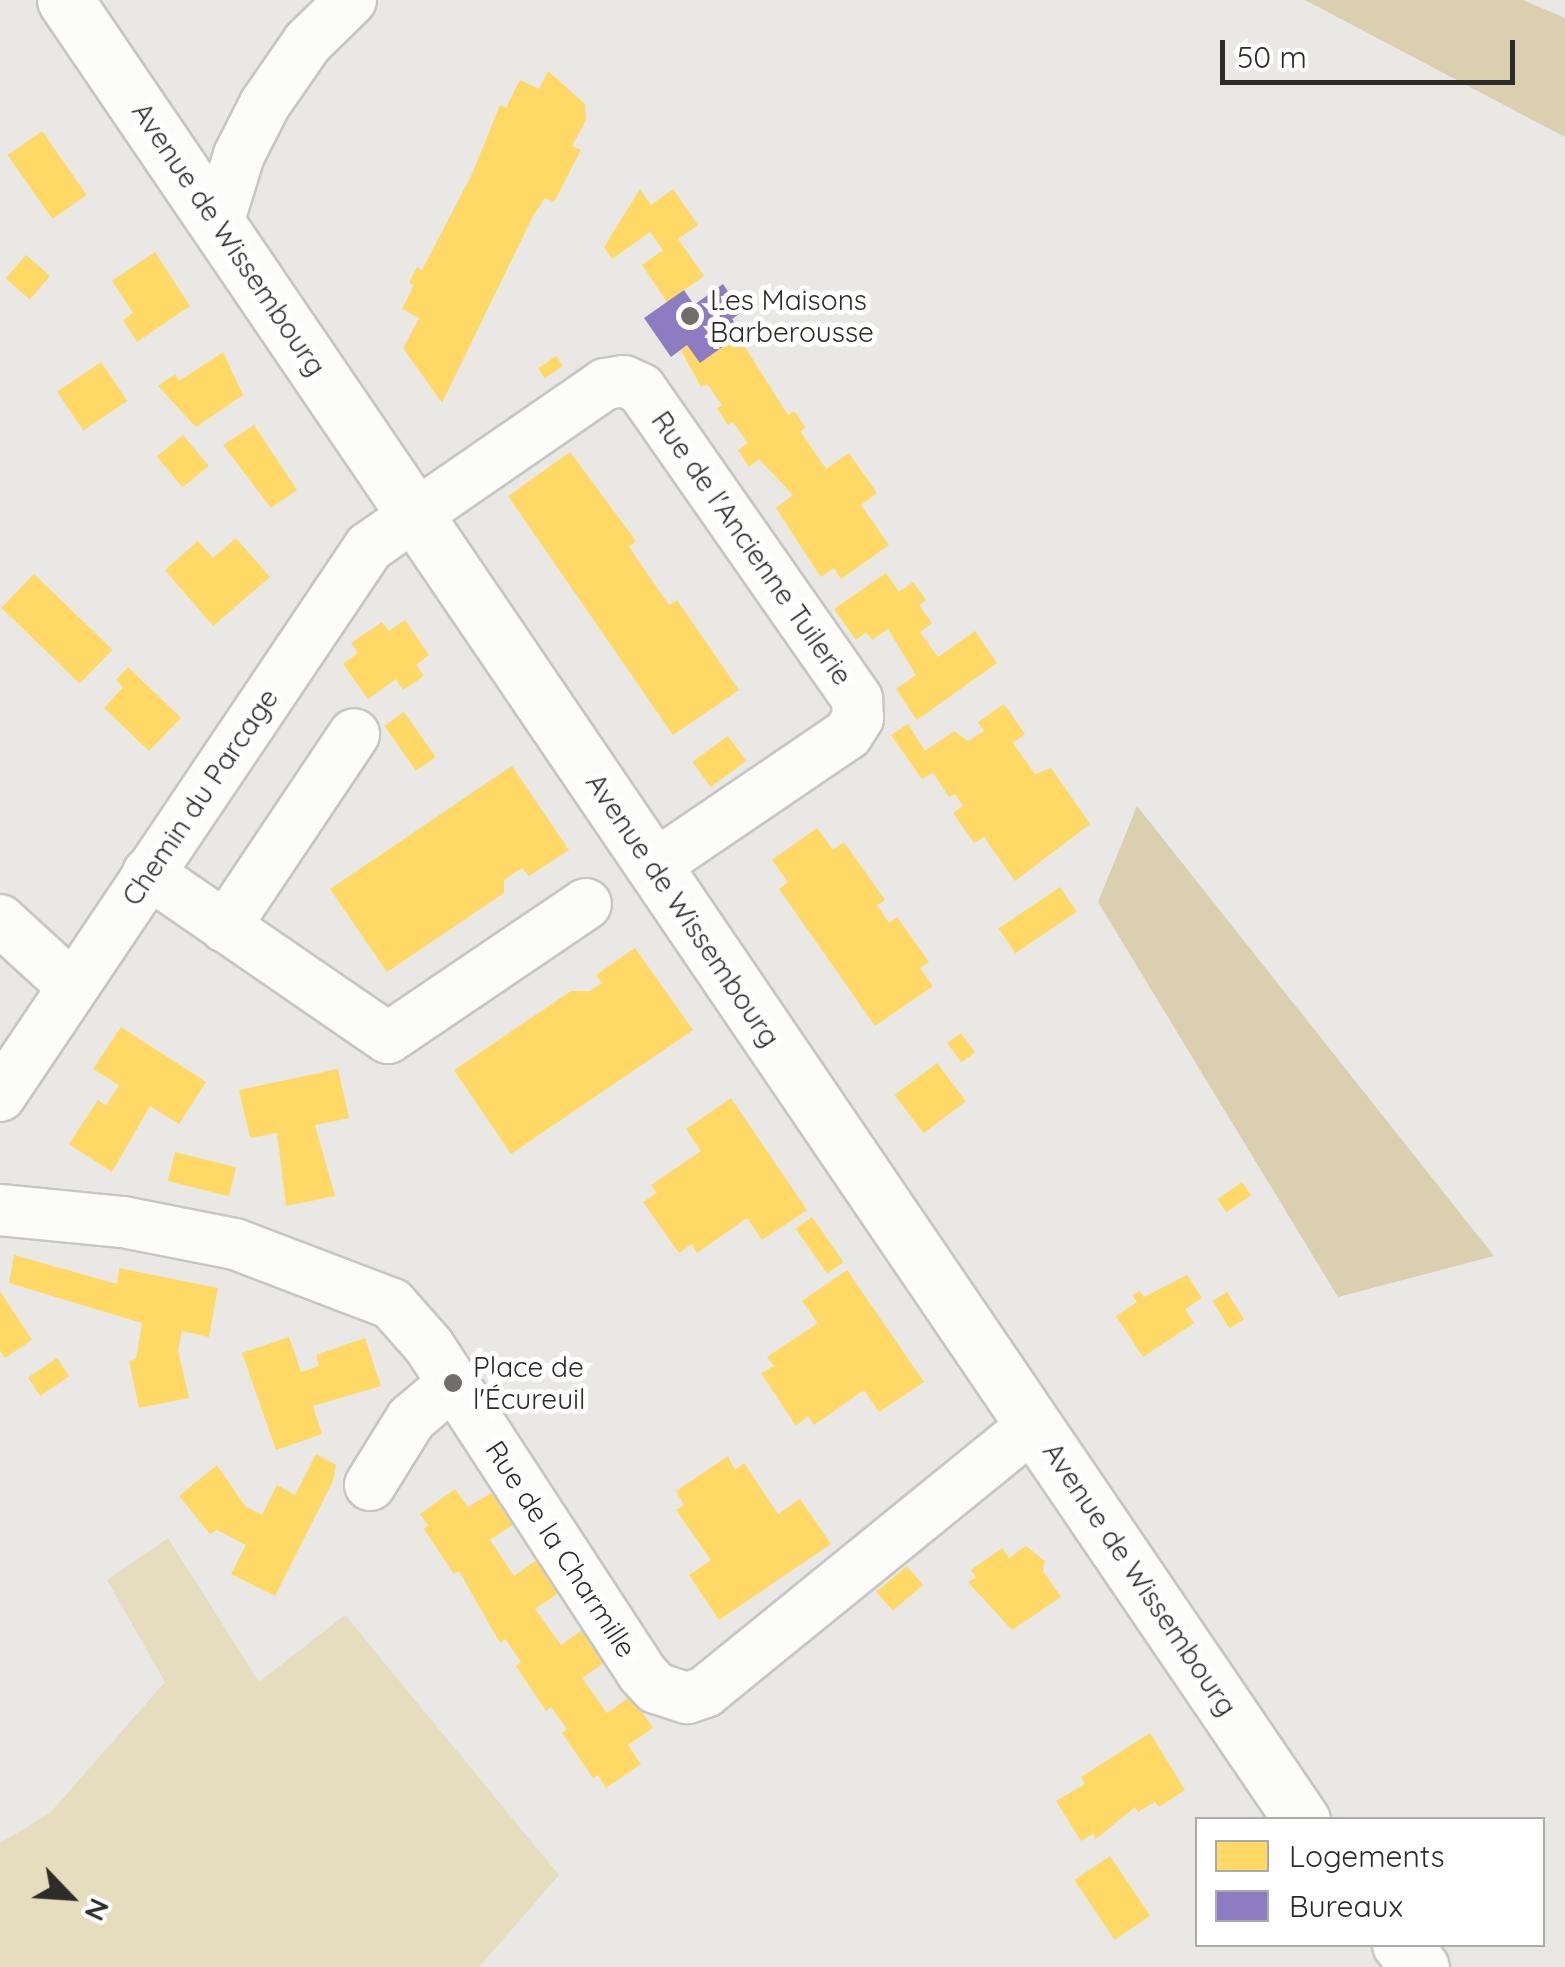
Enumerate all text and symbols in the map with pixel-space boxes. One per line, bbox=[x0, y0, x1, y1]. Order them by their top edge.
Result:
scale bar bbox=[1225, 20, 1520, 82]
text: 50 m bbox=[1237, 38, 1307, 76]
street label: Avenue de Wissembourg bbox=[125, 96, 333, 382]
place label: Les Maisons Barberousse bbox=[710, 283, 874, 349]
marker: Les Maisons Barberousse bbox=[679, 305, 701, 327]
street label: Rue de l'Ancienne Tuilerie bbox=[645, 405, 859, 691]
street label: Chemin du Parcage bbox=[115, 682, 285, 912]
street label: Avenue de Wissembourg bbox=[579, 767, 787, 1053]
place label: Place de l'Écureuil bbox=[473, 1350, 586, 1416]
marker: Place de l'Écureuil bbox=[442, 1372, 464, 1394]
street label: Rue de la Charmille bbox=[478, 1434, 644, 1664]
street label: Avenue de Wissembourg bbox=[1036, 1436, 1244, 1722]
legend bbox=[1195, 1817, 1545, 1947]
text: Logements bbox=[1289, 1837, 1445, 1875]
north arrow bbox=[20, 1847, 120, 1947]
text: Bureaux bbox=[1289, 1887, 1403, 1925]
text: N bbox=[77, 1893, 118, 1927]

